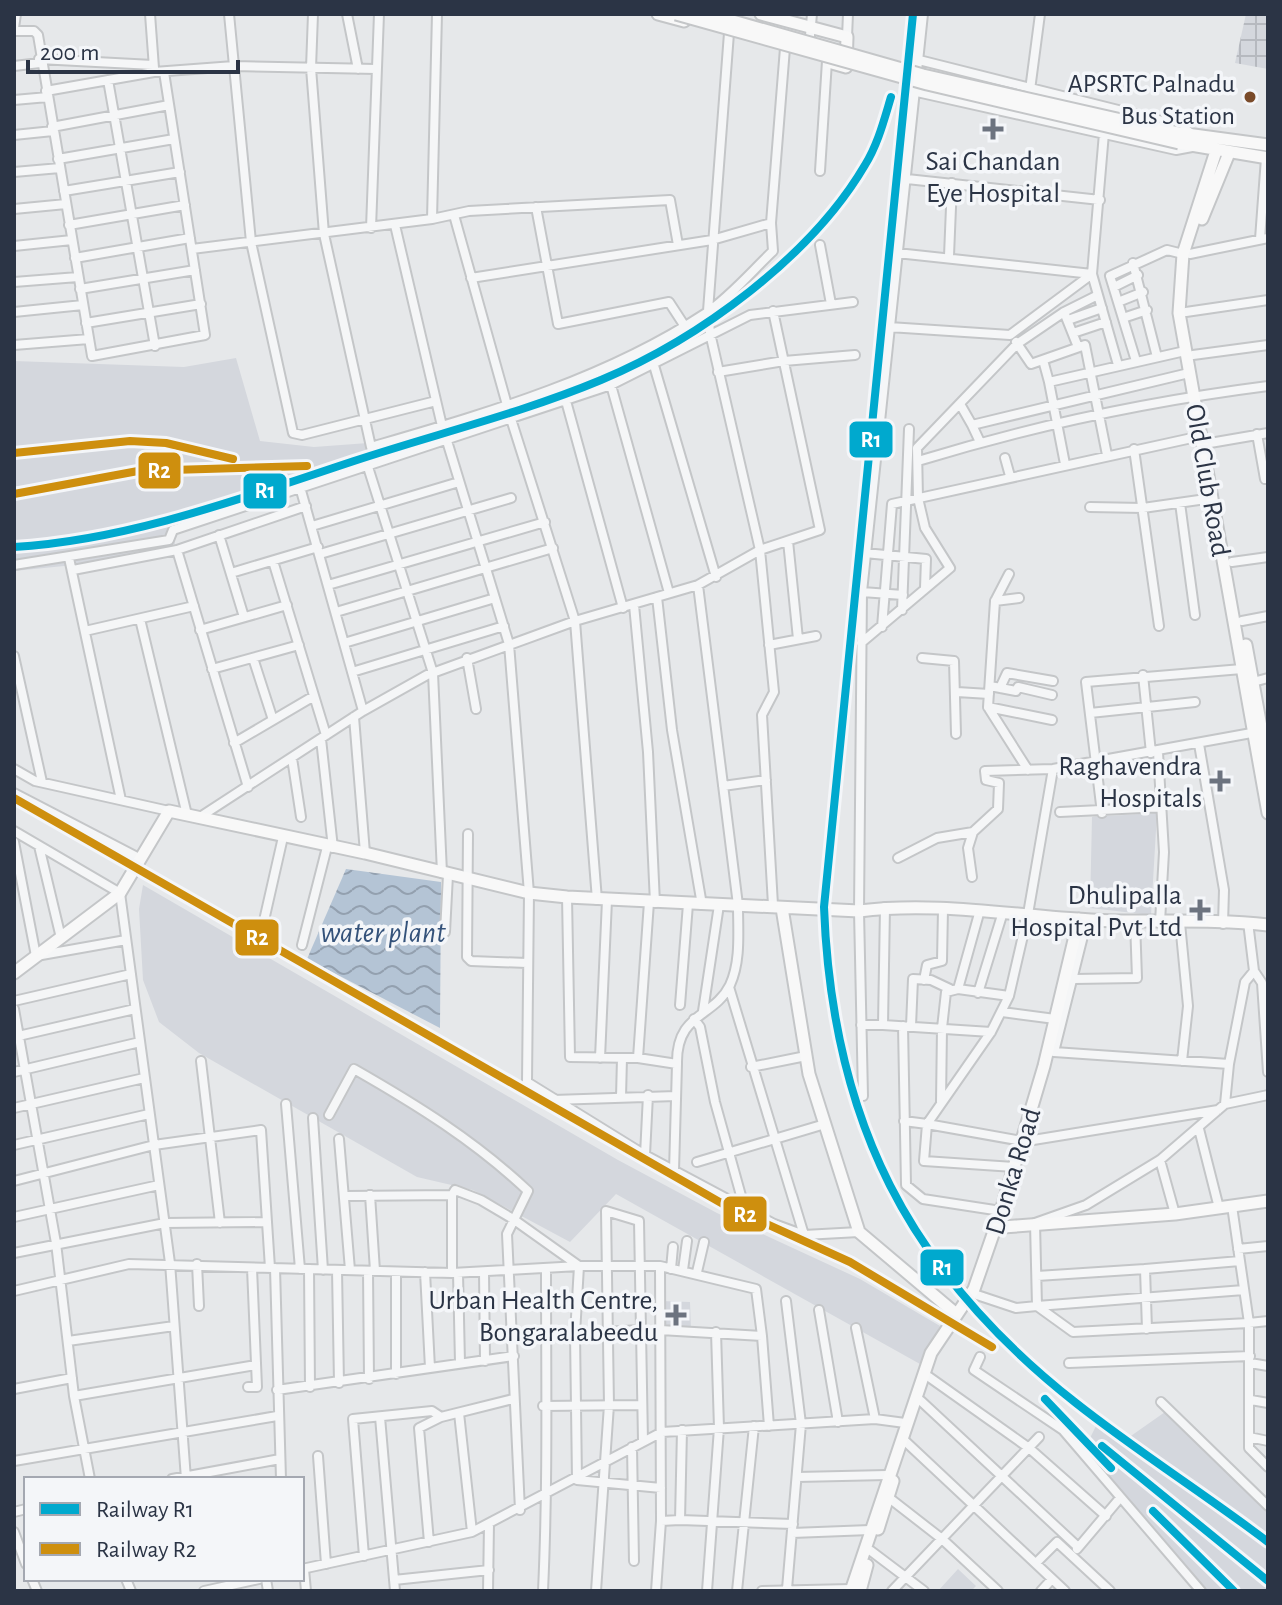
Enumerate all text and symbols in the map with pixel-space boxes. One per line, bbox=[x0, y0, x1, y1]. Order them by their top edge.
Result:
scale bar bbox=[28, 24, 238, 74]
text: 200 m bbox=[40, 41, 99, 65]
place label: APSRTC Palnadu Bus Station bbox=[1068, 71, 1235, 129]
marker: APSRTC Palnadu Bus Station bbox=[1242, 89, 1258, 105]
marker: Sai Chandan Eye Hospital bbox=[982, 118, 1004, 140]
place label: Sai Chandan Eye Hospital bbox=[926, 148, 1060, 208]
street label: Old Club Road bbox=[1180, 402, 1234, 559]
line badge: R1 bbox=[848, 420, 894, 459]
text: R1 bbox=[861, 429, 881, 451]
line badge: R2 bbox=[137, 451, 182, 490]
text: R2 bbox=[147, 460, 171, 482]
line badge: R1 bbox=[242, 472, 288, 510]
text: R1 bbox=[255, 480, 275, 502]
place label: Raghavendra Hospitals bbox=[1058, 753, 1202, 813]
marker: Raghavendra Hospitals bbox=[1209, 770, 1231, 792]
place label: Dhulipalla Hospital Pvt Ltd bbox=[1010, 882, 1182, 942]
marker: Dhulipalla Hospital Pvt Ltd bbox=[1189, 899, 1211, 921]
line badge: R2 bbox=[234, 918, 280, 957]
water label: water plant bbox=[320, 918, 446, 948]
text: R2 bbox=[245, 927, 269, 949]
street label: Donka Road bbox=[981, 1105, 1047, 1239]
line badge: R2 bbox=[722, 1195, 768, 1233]
text: R2 bbox=[733, 1204, 757, 1226]
line badge: R1 bbox=[919, 1248, 965, 1287]
text: R1 bbox=[932, 1257, 952, 1279]
place label: Urban Health Centre, Bongaralabeedu bbox=[429, 1287, 658, 1347]
marker: Urban Health Centre, Bongaralabeedu bbox=[665, 1304, 687, 1326]
legend bbox=[24, 1477, 304, 1581]
text: Railway R1 bbox=[96, 1498, 194, 1522]
text: Railway R2 bbox=[96, 1538, 197, 1562]

